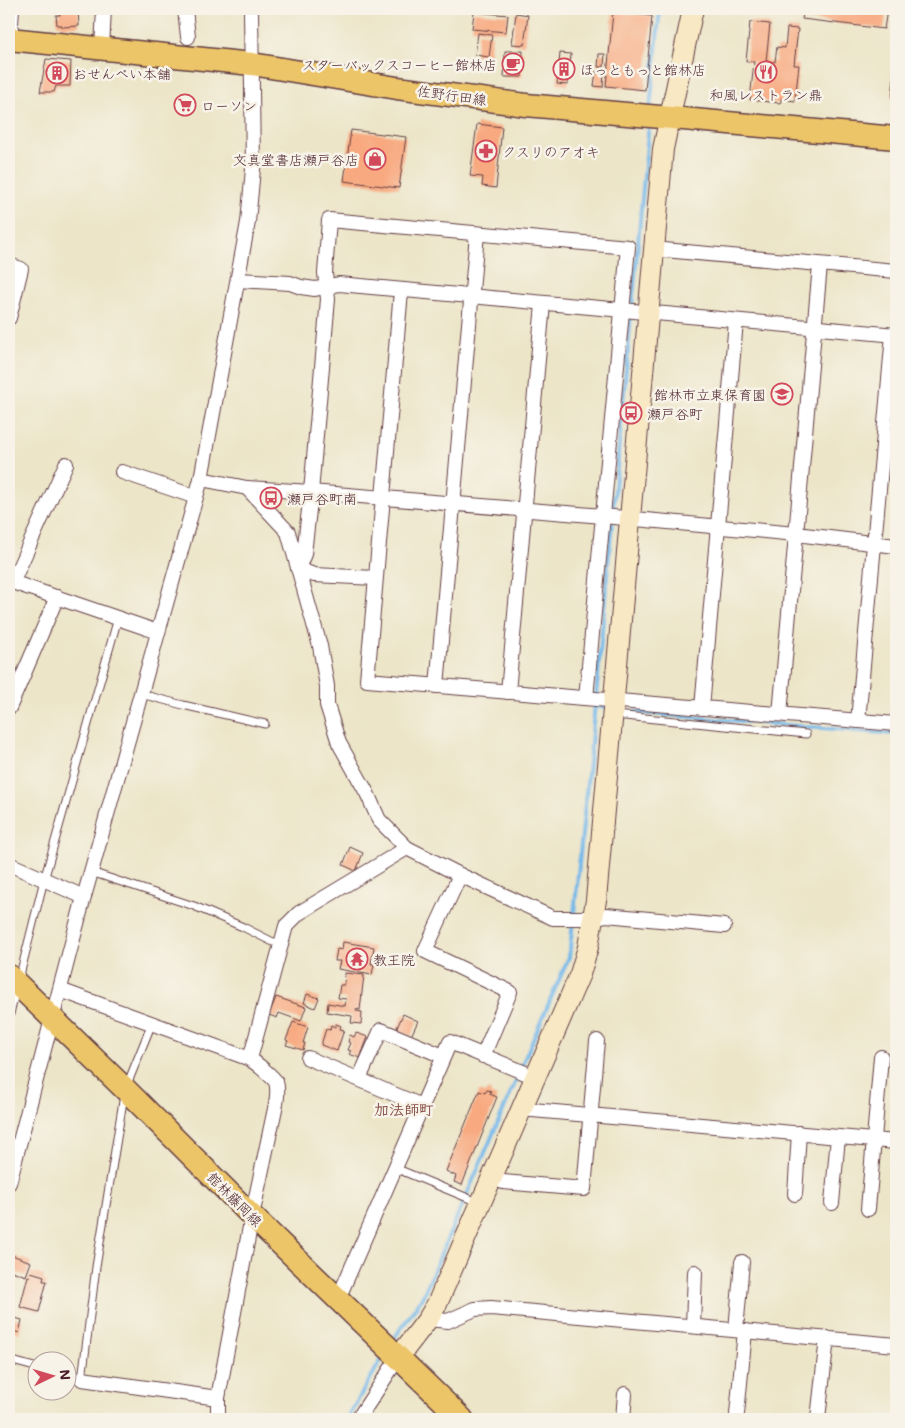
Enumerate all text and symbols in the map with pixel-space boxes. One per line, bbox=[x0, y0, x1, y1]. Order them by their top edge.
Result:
cafe icon: スターバックスコーヒー館林店 bbox=[501, 52, 525, 76]
place label: スターバックスコーヒー館林店 bbox=[302, 55, 497, 74]
building icon: ほっともっと館林店 bbox=[552, 57, 576, 81]
place label: ほっともっと館林店 bbox=[580, 60, 706, 79]
restaurant icon: 和風レストラン鼎 bbox=[754, 60, 778, 84]
building icon: おせんべい本舗 bbox=[45, 61, 69, 85]
place label: おせんべい本舗 bbox=[73, 64, 171, 83]
street label: 佐野行田線 bbox=[416, 81, 488, 109]
place label: 和風レストラン鼎 bbox=[709, 85, 823, 104]
supermarket icon: ローソン bbox=[173, 93, 197, 117]
place label: ローソン bbox=[201, 96, 257, 115]
pharmacy icon: クスリのアオキ bbox=[474, 139, 498, 163]
place label: クスリのアオキ bbox=[502, 142, 600, 161]
shop icon: 文真堂書店瀬戸谷店 bbox=[363, 147, 387, 171]
place label: 文真堂書店瀬戸谷店 bbox=[233, 150, 359, 169]
school or university icon: 館林市立東保育園 bbox=[770, 382, 794, 406]
place label: 館林市立東保育園 bbox=[654, 385, 766, 404]
bus stop icon: 瀬戸谷町 bbox=[619, 401, 643, 425]
place label: 瀬戸谷町 bbox=[647, 404, 703, 423]
bus stop icon: 瀬戸谷町南 bbox=[259, 486, 283, 510]
place label: 瀬戸谷町南 bbox=[287, 489, 357, 508]
temple icon: 教王院 bbox=[345, 947, 369, 971]
place label: 教王院 bbox=[373, 950, 415, 969]
district label: 加法師町 bbox=[374, 1099, 434, 1119]
street label: 館林藤岡線 bbox=[204, 1168, 266, 1230]
north arrow bbox=[28, 1350, 78, 1400]
text: N bbox=[56, 1369, 75, 1381]

